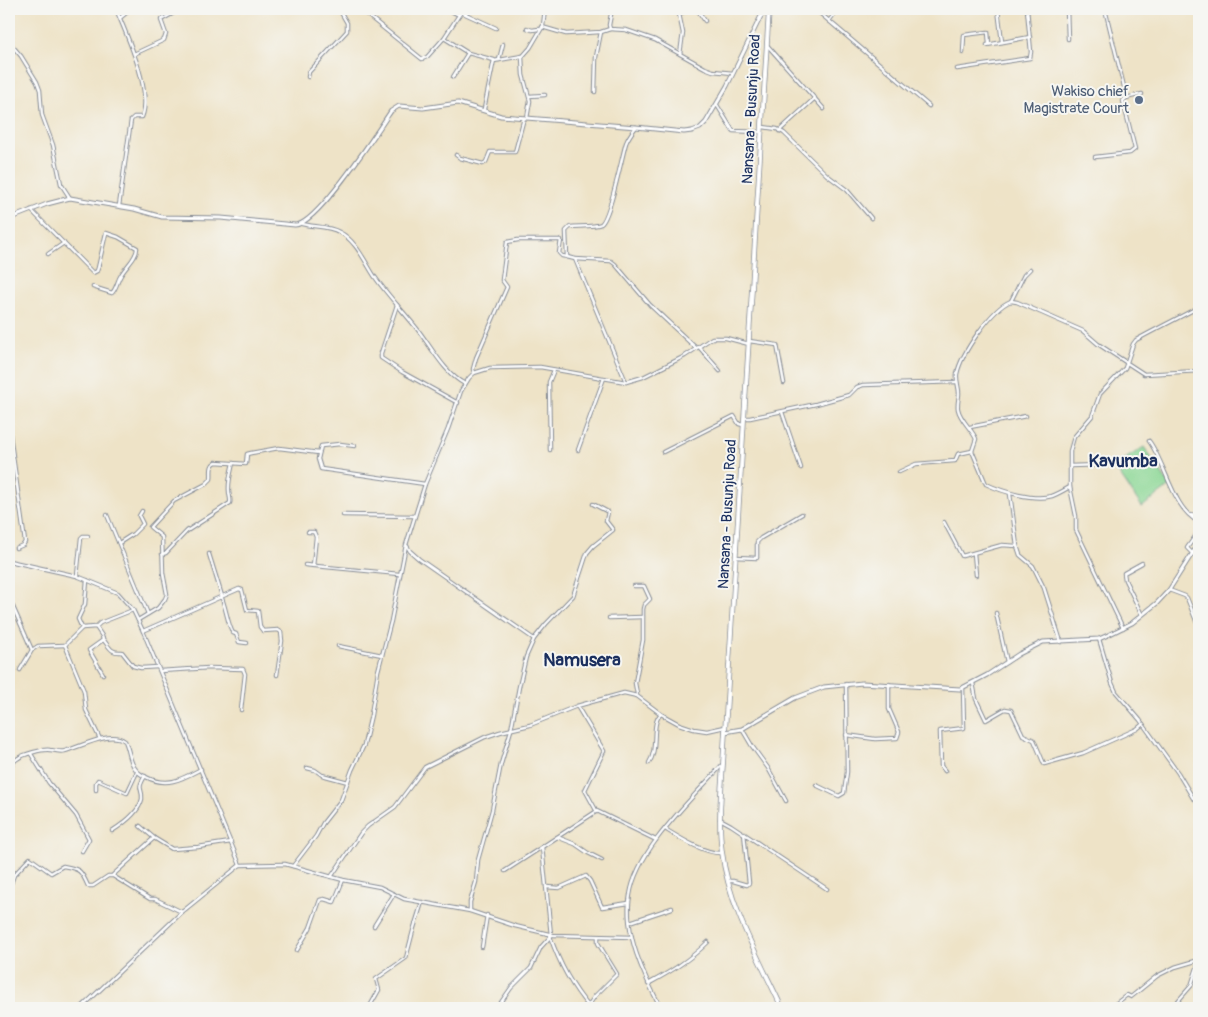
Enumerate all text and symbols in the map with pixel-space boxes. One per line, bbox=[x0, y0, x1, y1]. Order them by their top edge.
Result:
street label: Nansana - Busunju Road bbox=[738, 34, 765, 184]
place label: Wakiso chief Magistrate Court bbox=[1023, 82, 1130, 118]
marker: Wakiso chief Magistrate Court bbox=[1133, 94, 1145, 106]
street label: Nansana - Busunju Road bbox=[714, 439, 741, 589]
district label: Kavumba bbox=[1088, 450, 1158, 473]
district label: Namusera bbox=[543, 649, 621, 672]

